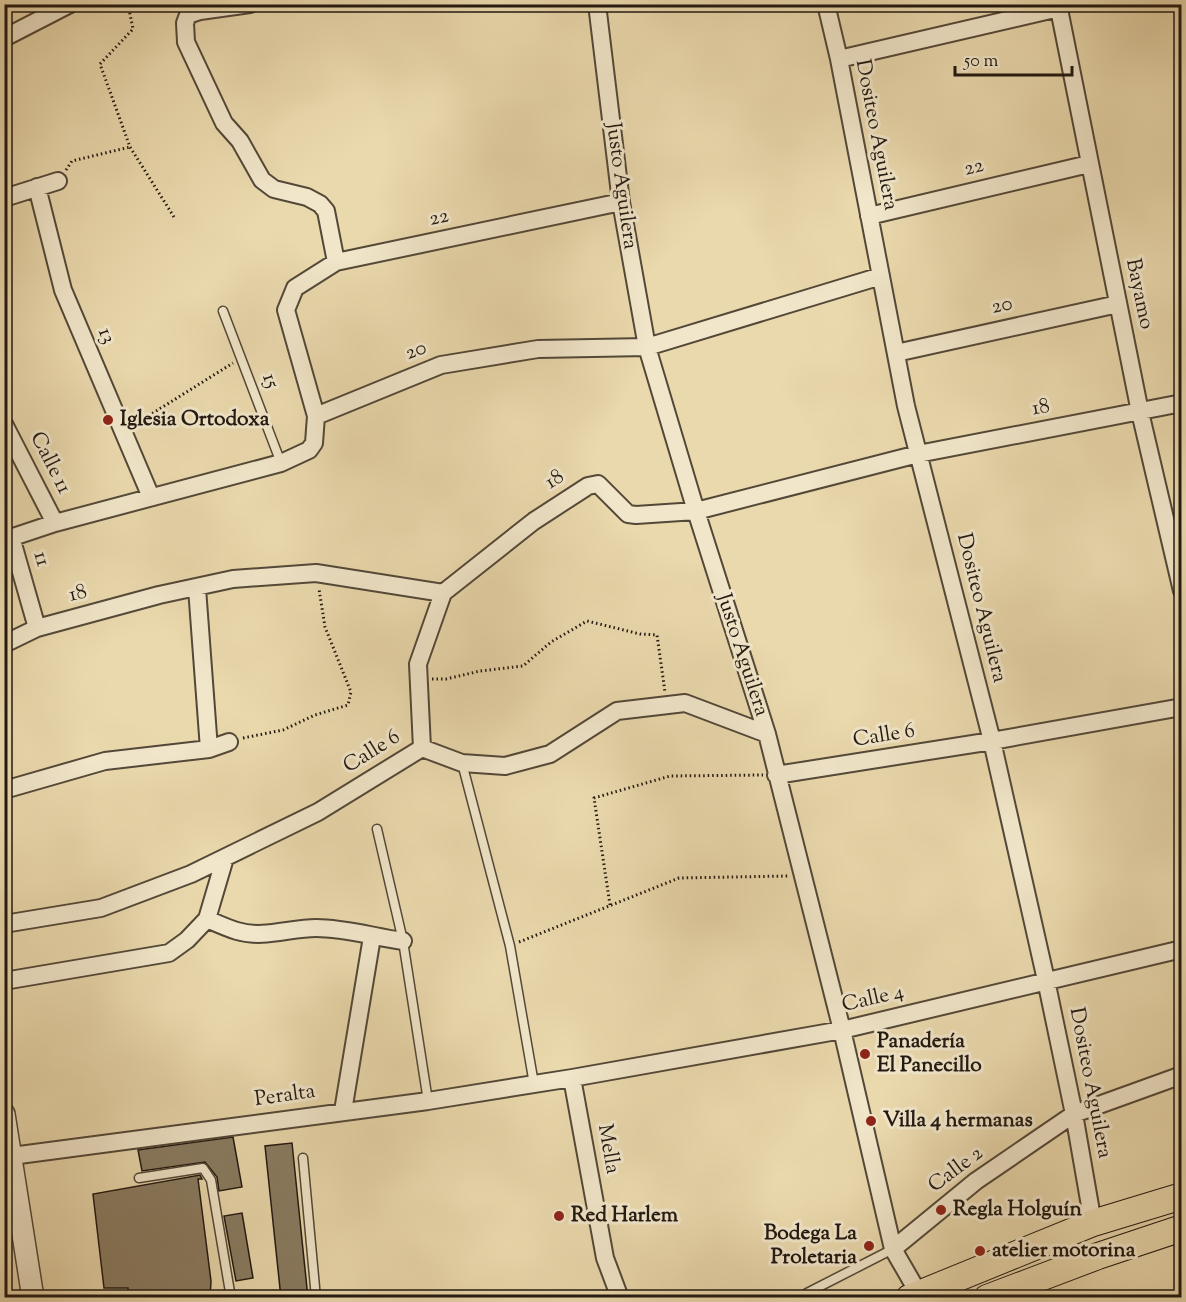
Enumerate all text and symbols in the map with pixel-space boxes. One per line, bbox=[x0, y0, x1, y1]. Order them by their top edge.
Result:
scale bar bbox=[955, 39, 1072, 77]
text: 50 m bbox=[963, 49, 999, 75]
street label: Dositeo Aguilera bbox=[847, 57, 905, 213]
street label: Justo Aguilera bbox=[597, 120, 645, 252]
street label: 22 bbox=[961, 151, 987, 185]
street label: 22 bbox=[426, 201, 452, 235]
street label: Bayamo bbox=[1117, 256, 1161, 332]
street label: 20 bbox=[989, 289, 1015, 323]
street label: 13 bbox=[89, 323, 123, 349]
street label: 20 bbox=[401, 333, 431, 369]
street label: 15 bbox=[253, 369, 287, 393]
street label: 18 bbox=[1029, 392, 1053, 424]
place label: Iglesia Ortodoxa bbox=[120, 405, 270, 435]
marker: Iglesia Ortodoxa bbox=[101, 413, 115, 427]
street label: Calle 11 bbox=[22, 427, 78, 499]
street label: 18 bbox=[539, 463, 571, 497]
street label: Dositeo Aguilera bbox=[948, 530, 1014, 686]
street label: 11 bbox=[25, 548, 57, 570]
street label: 18 bbox=[66, 577, 90, 611]
street label: Justo Aguilera bbox=[708, 589, 776, 721]
street label: Calle 6 bbox=[851, 716, 917, 756]
street label: Calle 6 bbox=[338, 723, 406, 781]
street label: Calle 4 bbox=[839, 977, 907, 1021]
street label: Dositeo Aguilera bbox=[1061, 1005, 1119, 1161]
place label: Panadería El Panecillo bbox=[877, 1027, 982, 1081]
marker: Panadería El Panecillo bbox=[858, 1047, 872, 1061]
street label: Peralta bbox=[253, 1077, 318, 1115]
place label: Villa 4 hermanas bbox=[883, 1106, 1033, 1136]
marker: Villa 4 hermanas bbox=[864, 1114, 878, 1128]
street label: Mella bbox=[589, 1122, 627, 1177]
street label: Calle 2 bbox=[922, 1139, 990, 1201]
place label: Regla Holguín bbox=[953, 1195, 1082, 1225]
place label: Red Harlem bbox=[571, 1201, 679, 1231]
marker: Regla Holguín bbox=[934, 1203, 948, 1217]
marker: Red Harlem bbox=[552, 1209, 566, 1223]
place label: Bodega La Proletaria bbox=[764, 1219, 857, 1273]
place label: atelier motorina bbox=[992, 1236, 1136, 1266]
marker: Bodega La Proletaria bbox=[862, 1239, 876, 1253]
marker: atelier motorina bbox=[973, 1244, 987, 1258]

